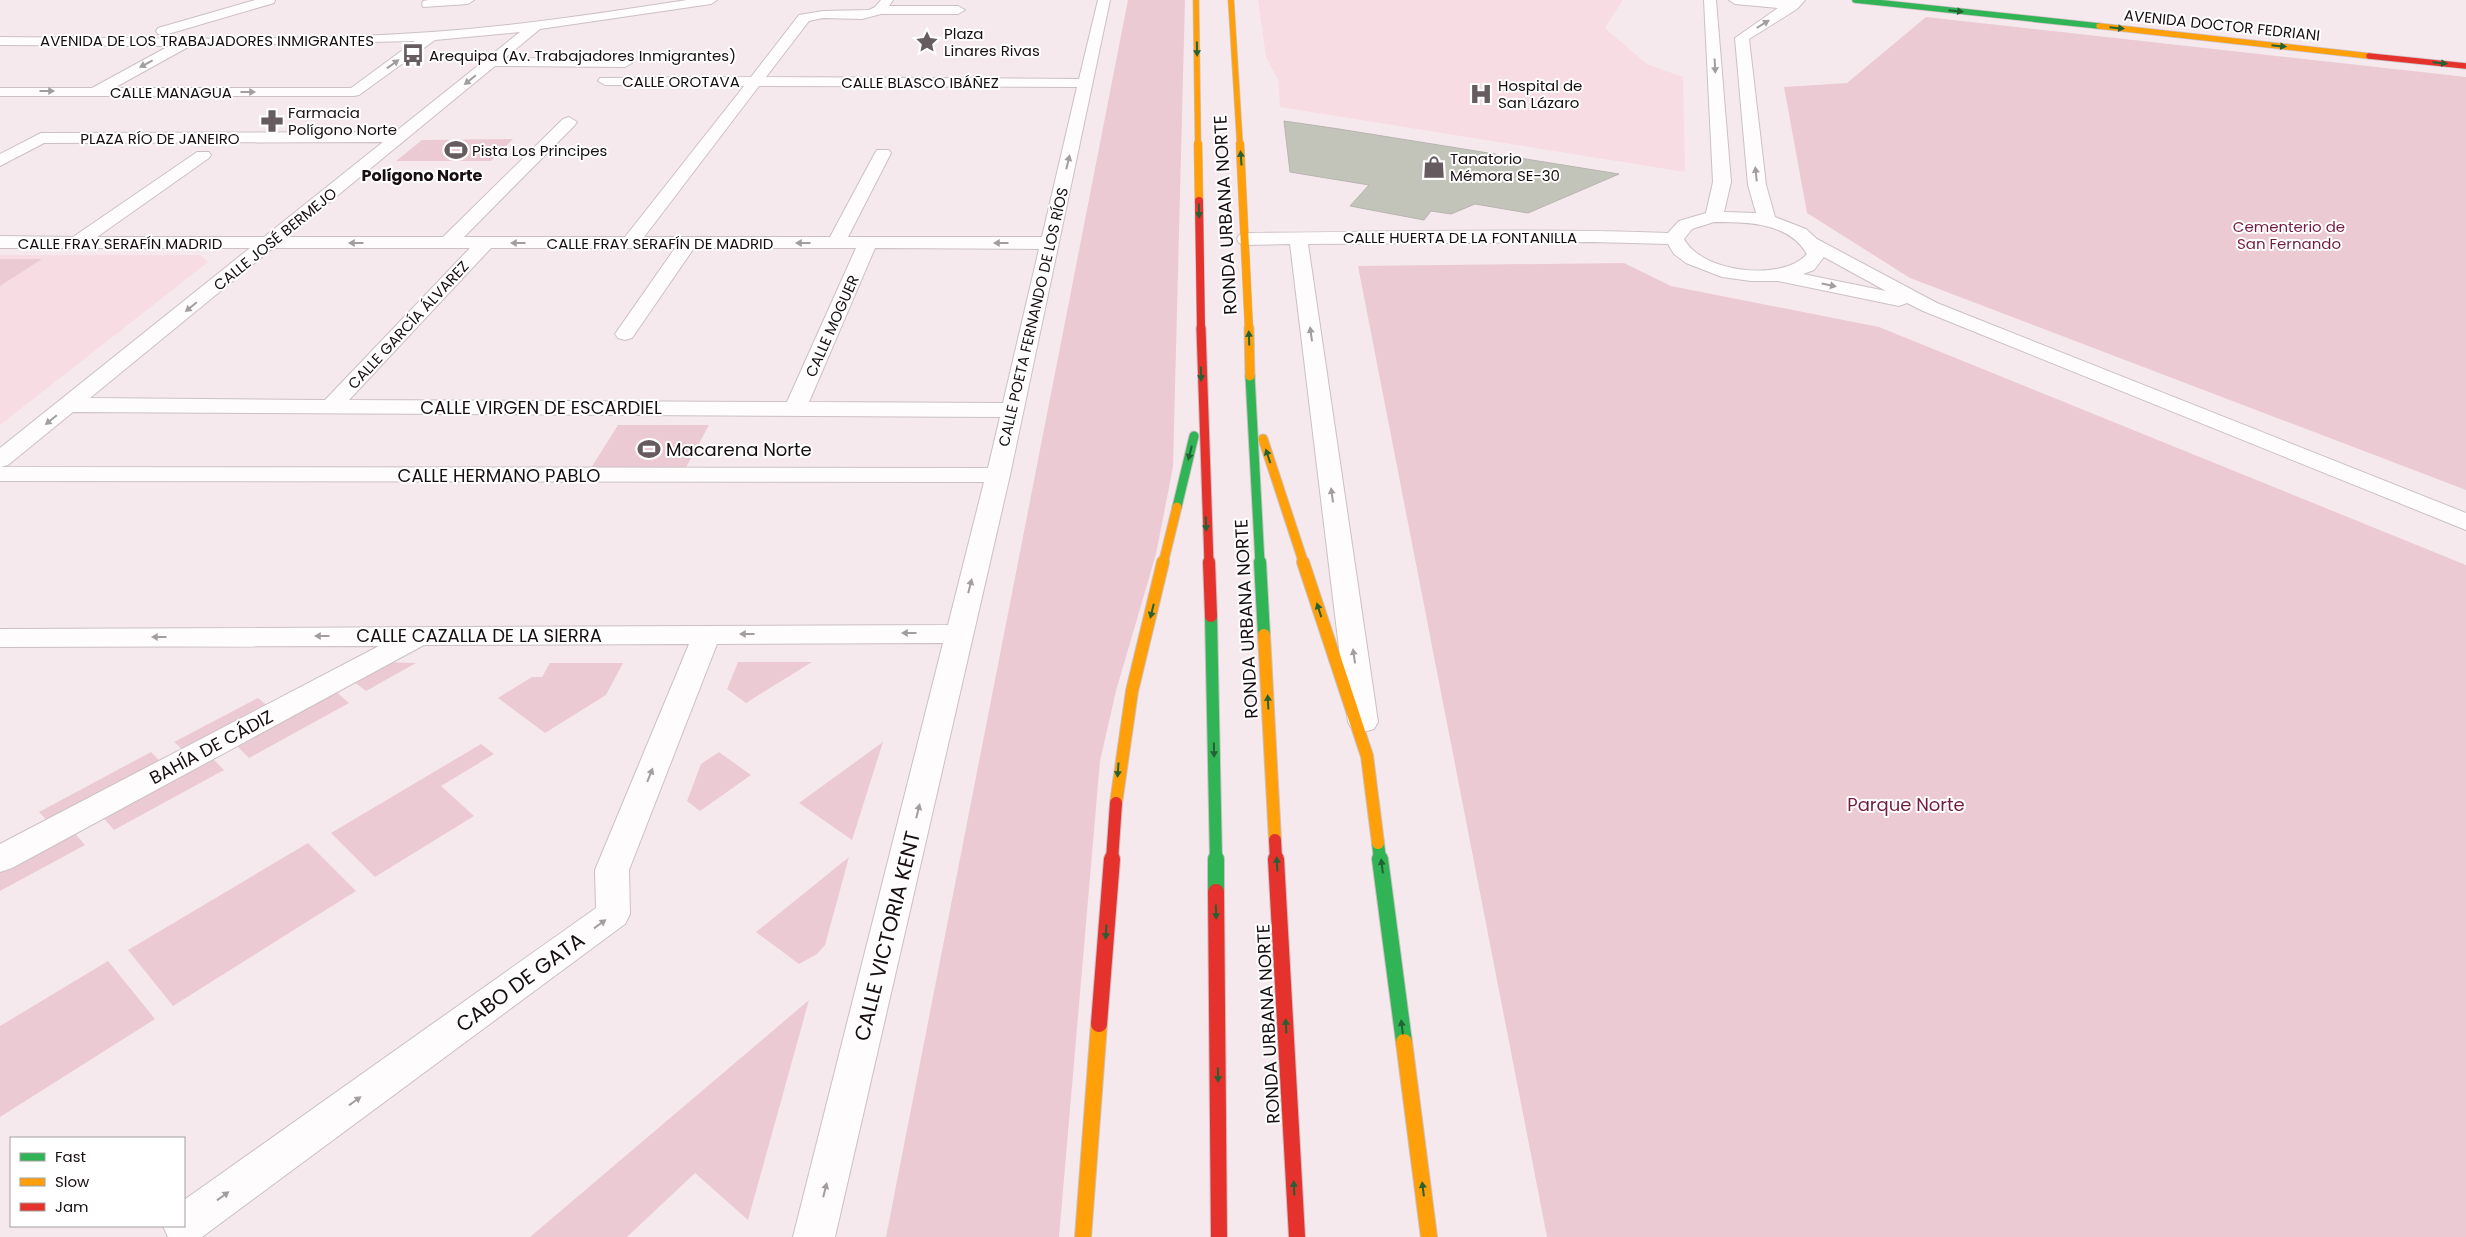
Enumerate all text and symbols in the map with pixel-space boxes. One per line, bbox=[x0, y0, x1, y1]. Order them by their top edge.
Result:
street label: AVENIDA DOCTOR FEDRIANI bbox=[2123, 4, 2321, 46]
one-way arrow bbox=[1948, 7, 1964, 15]
one-way arrow bbox=[1757, 19, 1770, 29]
place label: Plaza Linares Rivas bbox=[944, 23, 1040, 61]
one-way arrow bbox=[2109, 24, 2125, 32]
place icon: Plaza Linares Rivas bbox=[914, 29, 940, 55]
street label: AVENIDA DE LOS TRABAJADORES INMIGRANTES bbox=[40, 30, 374, 51]
one-way arrow bbox=[1193, 41, 1201, 57]
bus stop icon: Arequipa (Av. Trabajadores Inmigrantes) bbox=[400, 42, 426, 68]
one-way arrow bbox=[2271, 42, 2287, 50]
place label: Arequipa (Av. Trabajadores Inmigrantes) bbox=[429, 45, 736, 66]
one-way arrow bbox=[1711, 58, 1719, 74]
one-way arrow bbox=[386, 59, 400, 69]
one-way arrow bbox=[2433, 59, 2449, 67]
one-way arrow bbox=[139, 60, 154, 68]
street label: CALLE OROTAVA bbox=[622, 71, 740, 92]
street label: CALLE BLASCO IBÁÑEZ bbox=[841, 72, 999, 93]
one-way arrow bbox=[464, 74, 477, 85]
place label: Hospital de San Lázaro bbox=[1498, 75, 1582, 113]
hospital icon: Hospital de San Lázaro bbox=[1468, 81, 1494, 107]
street label: CALLE MANAGUA bbox=[110, 82, 232, 103]
one-way arrow bbox=[40, 87, 56, 95]
one-way arrow bbox=[241, 88, 257, 96]
place label: Farmacia Polígono Norte bbox=[288, 102, 397, 140]
pharmacy icon: Farmacia Polígono Norte bbox=[259, 108, 285, 134]
street label: RONDA URBANA NORTE bbox=[1207, 114, 1243, 316]
street label: PLAZA RÍO DE JANEIRO bbox=[80, 128, 240, 149]
sports icon: Pista Los Principes bbox=[443, 137, 469, 163]
place label: Pista Los Principes bbox=[472, 140, 608, 161]
place label: Tanatorio Mémora SE-30 bbox=[1450, 148, 1560, 186]
one-way arrow bbox=[1236, 150, 1244, 166]
one-way arrow bbox=[1064, 154, 1072, 169]
shop icon: Tanatorio Mémora SE-30 bbox=[1421, 154, 1447, 180]
district label: Polígono Norte bbox=[362, 164, 483, 187]
one-way arrow bbox=[1751, 166, 1759, 182]
street label: CALLE JOSÉ BERMEJO bbox=[209, 183, 341, 295]
street label: CALLE POETA FERNANDO DE LOS RÍOS bbox=[993, 185, 1073, 449]
one-way arrow bbox=[1195, 203, 1203, 219]
park label: Cementerio de San Fernando bbox=[2233, 216, 2345, 254]
street label: CALLE HUERTA DE LA FONTANILLA bbox=[1343, 227, 1577, 248]
street label: CALLE FRAY SERAFÍN MADRID bbox=[18, 233, 222, 254]
street label: CALLE FRAY SERAFÍN DE MADRID bbox=[547, 233, 773, 254]
one-way arrow bbox=[348, 239, 364, 247]
one-way arrow bbox=[510, 239, 526, 247]
one-way arrow bbox=[795, 239, 811, 247]
one-way arrow bbox=[993, 239, 1009, 247]
street label: CALLE GARCÍA ÁLVAREZ bbox=[343, 256, 473, 394]
street label: CALLE MOGUER bbox=[800, 272, 864, 380]
one-way arrow bbox=[1821, 281, 1836, 289]
one-way arrow bbox=[185, 301, 198, 312]
one-way arrow bbox=[1306, 325, 1314, 341]
one-way arrow bbox=[1245, 330, 1253, 346]
one-way arrow bbox=[1197, 366, 1205, 382]
street label: CALLE VIRGEN DE ESCARDIEL bbox=[420, 395, 662, 420]
one-way arrow bbox=[45, 414, 58, 425]
sports icon: Macarena Norte bbox=[636, 436, 662, 462]
place label: Macarena Norte bbox=[666, 437, 812, 462]
one-way arrow bbox=[1186, 445, 1194, 460]
one-way arrow bbox=[1264, 448, 1272, 463]
street label: CALLE HERMANO PABLO bbox=[397, 463, 601, 488]
one-way arrow bbox=[1328, 486, 1336, 502]
one-way arrow bbox=[1203, 516, 1211, 532]
street label: RONDA URBANA NORTE bbox=[1228, 518, 1264, 720]
one-way arrow bbox=[966, 579, 974, 594]
one-way arrow bbox=[1315, 602, 1323, 617]
one-way arrow bbox=[1148, 603, 1156, 618]
street label: CALLE CAZALLA DE LA SIERRA bbox=[356, 623, 602, 648]
one-way arrow bbox=[901, 629, 917, 637]
one-way arrow bbox=[738, 630, 754, 638]
one-way arrow bbox=[313, 632, 329, 640]
one-way arrow bbox=[151, 634, 167, 642]
one-way arrow bbox=[1350, 647, 1358, 663]
one-way arrow bbox=[1263, 693, 1271, 709]
street label: BAHÍA DE CÁDIZ bbox=[145, 704, 277, 790]
one-way arrow bbox=[1210, 742, 1218, 758]
one-way arrow bbox=[1114, 762, 1122, 778]
one-way arrow bbox=[646, 767, 654, 782]
park label: Parque Norte bbox=[1847, 792, 1965, 817]
one-way arrow bbox=[914, 803, 922, 818]
street label: CALLE VICTORIA KENT bbox=[847, 828, 927, 1044]
one-way arrow bbox=[1272, 856, 1280, 872]
one-way arrow bbox=[1378, 858, 1386, 874]
one-way arrow bbox=[1212, 904, 1220, 920]
one-way arrow bbox=[593, 919, 607, 929]
street label: RONDA URBANA NORTE bbox=[1250, 923, 1286, 1125]
one-way arrow bbox=[1102, 924, 1110, 940]
street label: CABO DE GATA bbox=[450, 925, 590, 1039]
one-way arrow bbox=[1281, 1018, 1289, 1034]
one-way arrow bbox=[1398, 1019, 1406, 1035]
one-way arrow bbox=[1214, 1067, 1222, 1083]
one-way arrow bbox=[348, 1096, 362, 1106]
legend bbox=[10, 1137, 185, 1227]
text: Fast bbox=[55, 1146, 86, 1167]
text: Slow bbox=[55, 1171, 90, 1192]
one-way arrow bbox=[1290, 1180, 1298, 1196]
one-way arrow bbox=[1419, 1180, 1427, 1196]
one-way arrow bbox=[821, 1182, 829, 1197]
one-way arrow bbox=[216, 1191, 230, 1201]
text: Jam bbox=[55, 1196, 89, 1217]

